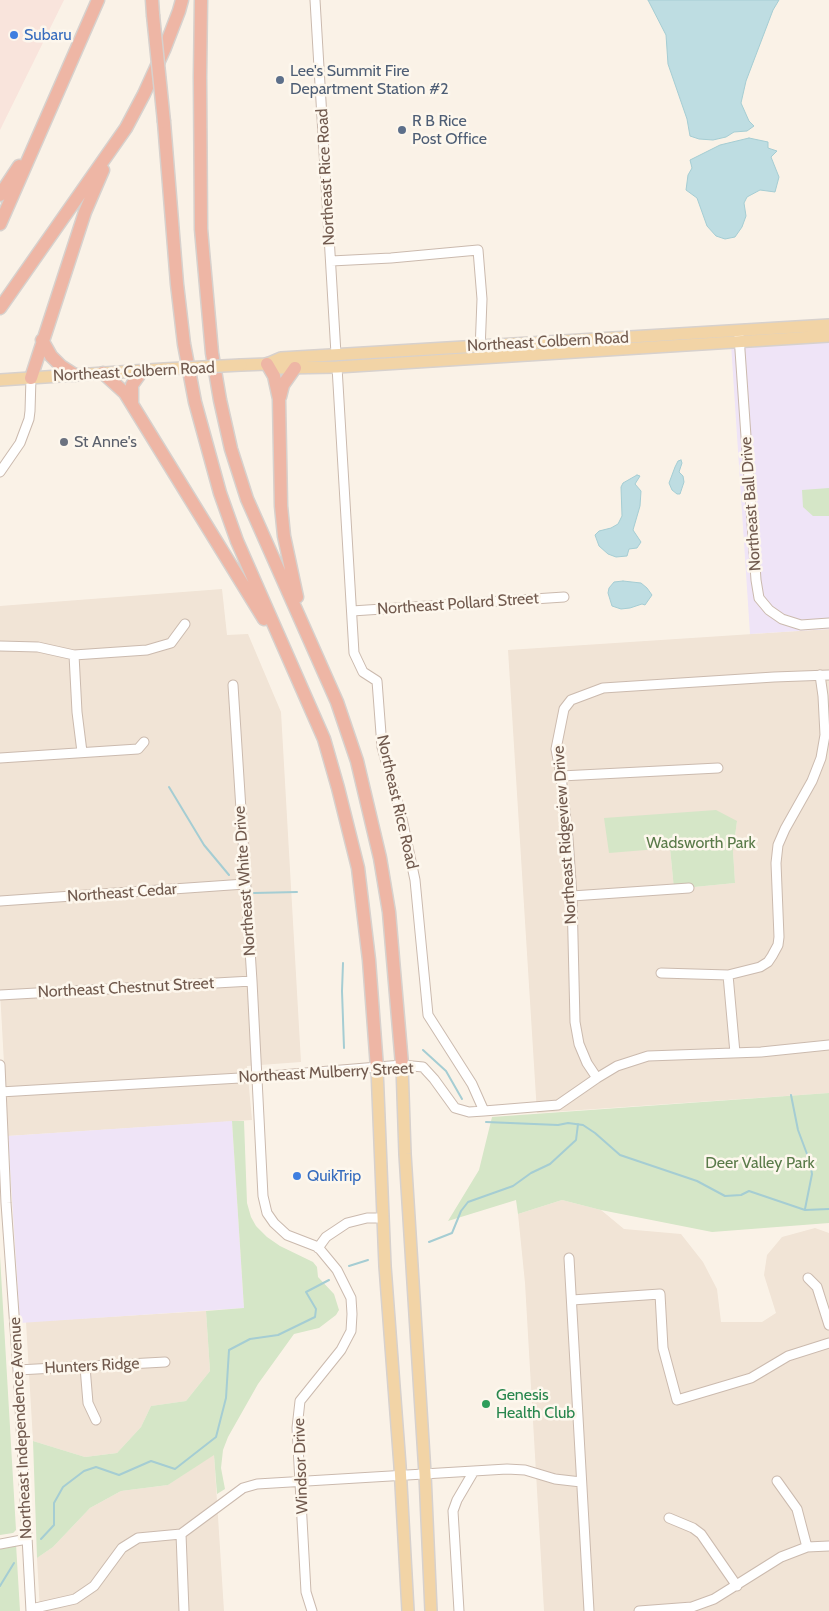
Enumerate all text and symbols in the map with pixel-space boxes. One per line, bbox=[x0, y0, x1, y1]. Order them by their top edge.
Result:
place label: Subaru bbox=[24, 25, 72, 45]
marker: Subaru bbox=[8, 29, 20, 41]
place label: Lee's Summit Fire Department Station #2 bbox=[290, 61, 449, 99]
marker: Lee's Summit Fire Department Station #2 bbox=[274, 74, 286, 86]
street label: Northeast Rice Road bbox=[313, 108, 339, 246]
place label: R B Rice Post Office bbox=[412, 111, 487, 149]
marker: R B Rice Post Office bbox=[396, 124, 408, 136]
street label: Northeast Colbern Road bbox=[467, 328, 629, 356]
street label: Northeast Colbern Road bbox=[53, 358, 215, 386]
place label: St Anne's bbox=[74, 432, 137, 452]
marker: St Anne's bbox=[58, 436, 70, 448]
street label: Northeast Ball Drive bbox=[737, 436, 765, 572]
street label: Northeast Pollard Street bbox=[377, 589, 539, 619]
street label: Northeast Rice Road bbox=[372, 733, 422, 871]
street label: Northeast Ridgeview Drive bbox=[549, 745, 581, 925]
street label: Northeast White Drive bbox=[230, 805, 260, 957]
park label: Wadsworth Park bbox=[646, 833, 756, 853]
street label: Northeast Cedar bbox=[67, 880, 177, 906]
street label: Northeast Chestnut Street bbox=[37, 974, 215, 1002]
street label: Northeast Mulberry Street bbox=[238, 1059, 414, 1087]
park label: Deer Valley Park bbox=[705, 1153, 815, 1173]
place label: QuikTrip bbox=[307, 1166, 361, 1186]
marker: QuikTrip bbox=[291, 1170, 303, 1182]
street label: Northeast Independence Avenue bbox=[6, 1317, 36, 1539]
street label: Hunters Ridge bbox=[44, 1354, 140, 1378]
place label: Genesis Health Club bbox=[496, 1385, 575, 1423]
marker: Genesis Health Club bbox=[480, 1398, 492, 1410]
street label: Windsor Drive bbox=[290, 1418, 312, 1514]

